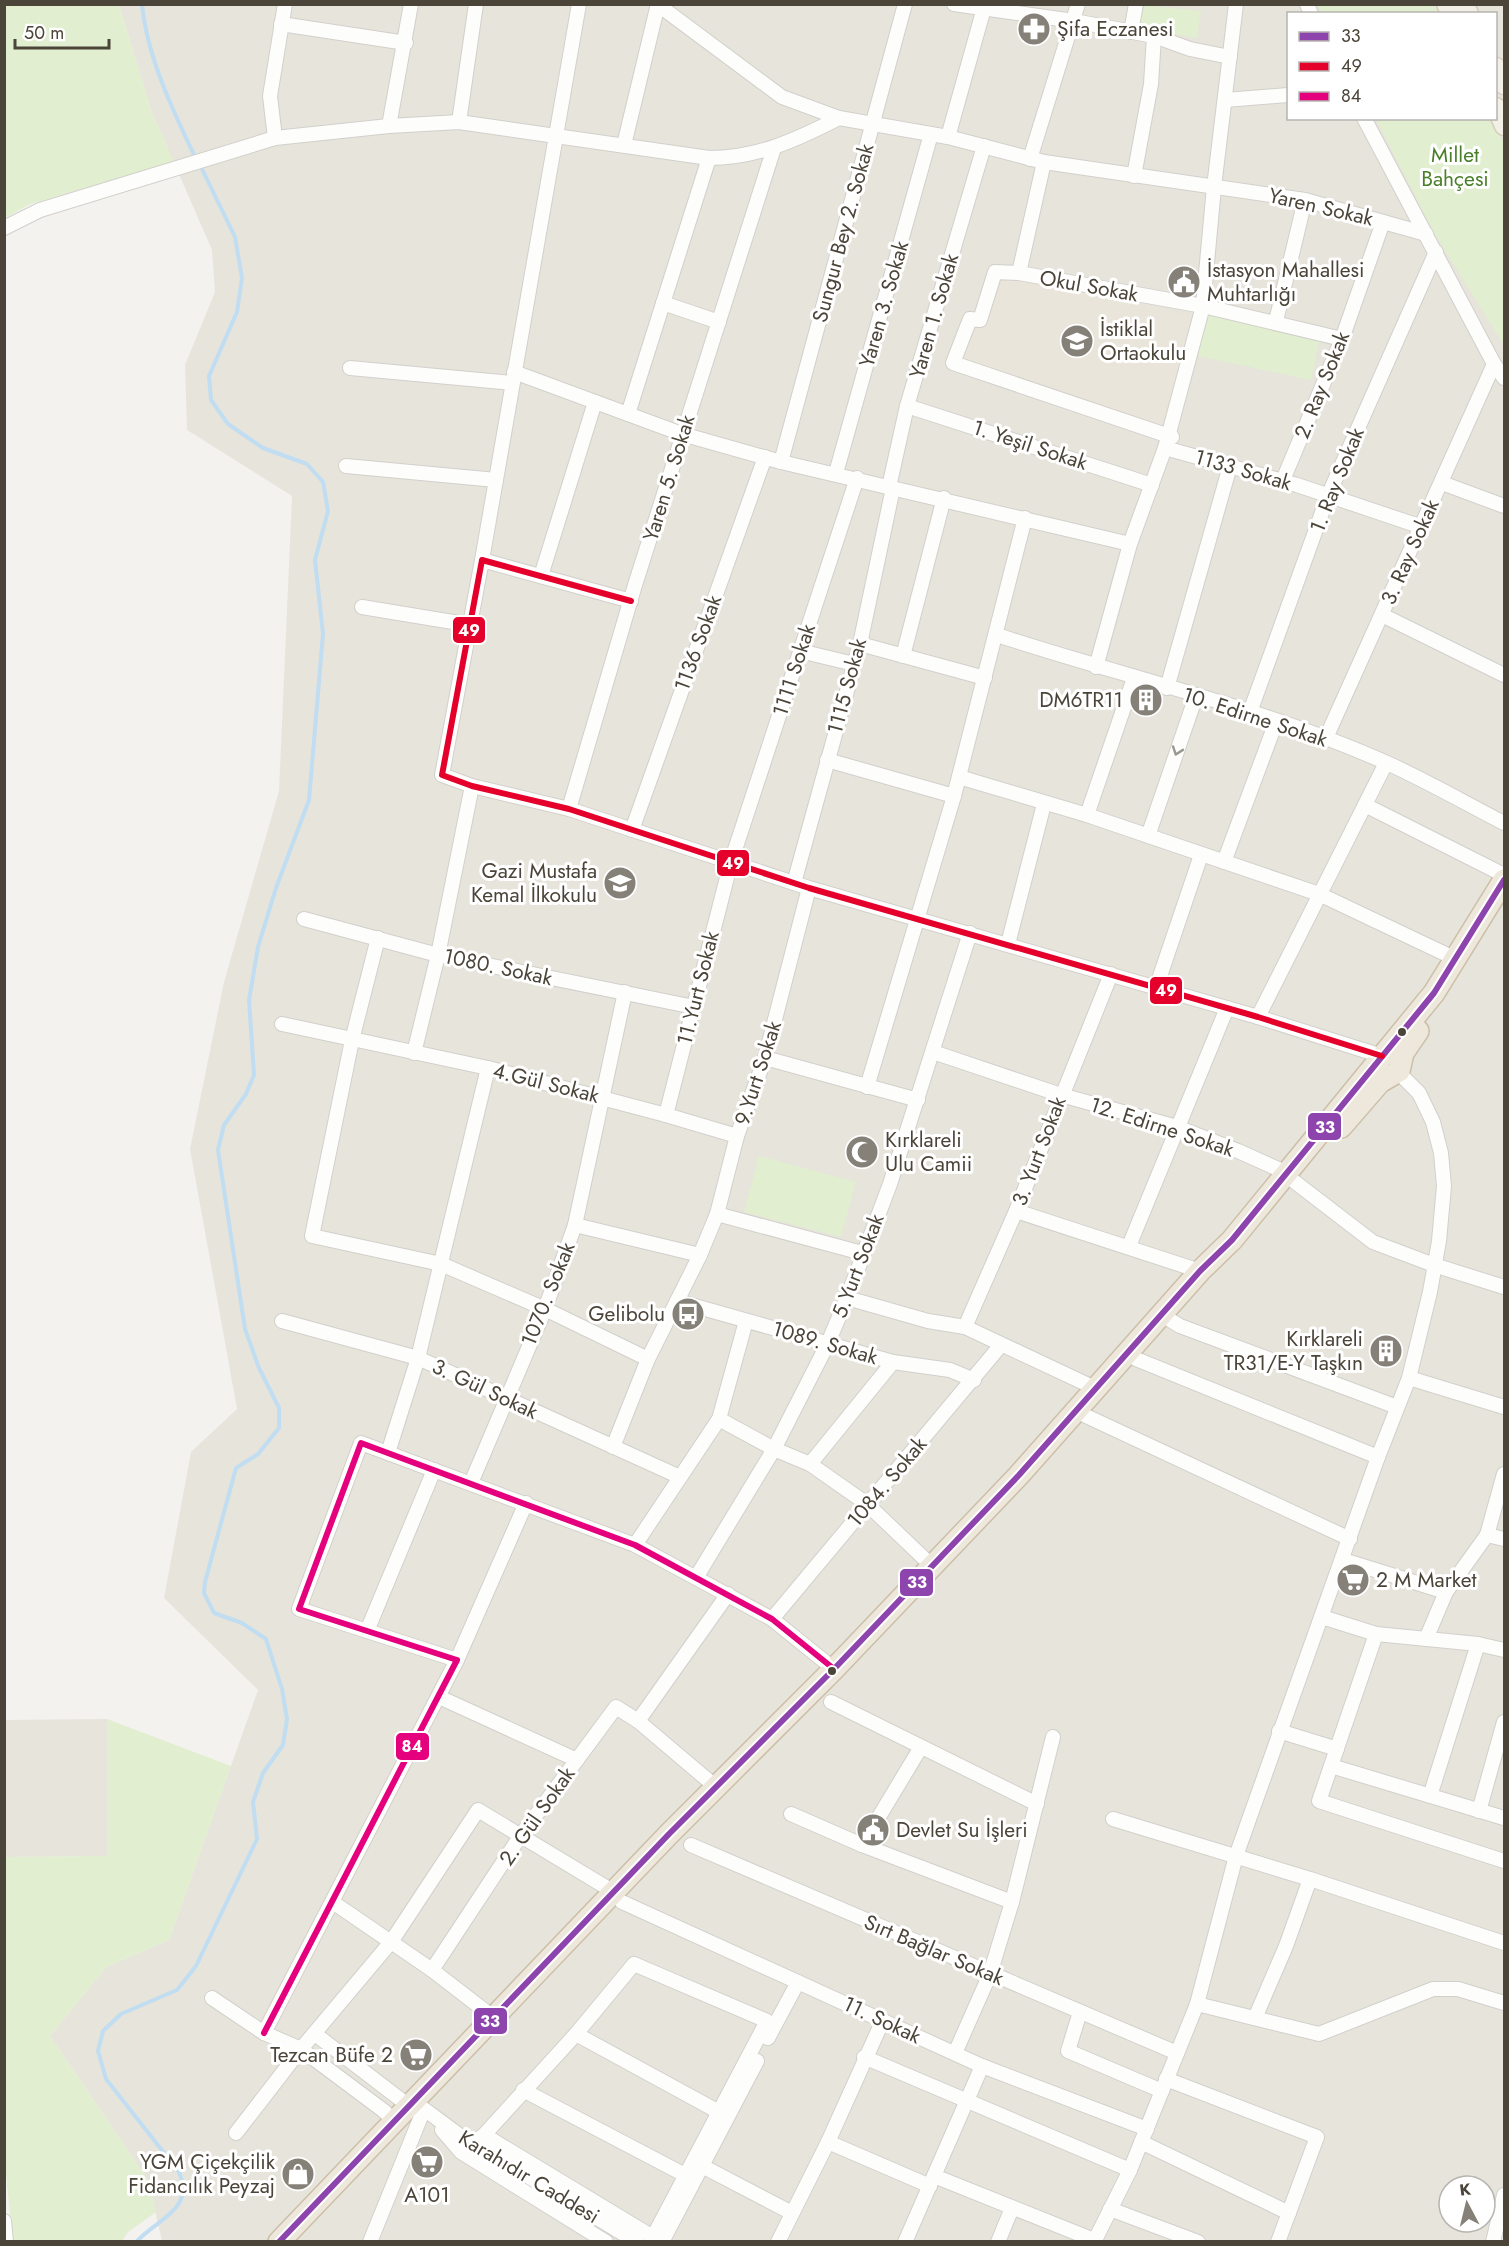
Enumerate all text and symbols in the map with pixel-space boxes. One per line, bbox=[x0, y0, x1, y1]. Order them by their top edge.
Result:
pharmacy icon: Şifa Eczanesi bbox=[1016, 11, 1052, 47]
scale bar bbox=[15, 12, 110, 50]
legend bbox=[1287, 12, 1497, 120]
place label: Şifa Eczanesi bbox=[1057, 14, 1174, 44]
text: 50 m bbox=[24, 20, 64, 46]
text: 33 bbox=[1341, 23, 1361, 49]
text: 49 bbox=[1341, 53, 1362, 79]
text: 84 bbox=[1341, 83, 1361, 109]
street label: Sungur Bey 2. Sokak bbox=[805, 140, 881, 326]
park label: Millet Bahçesi bbox=[1421, 140, 1489, 194]
street label: Yaren Sokak bbox=[1266, 180, 1377, 234]
street label: Yaren 3. Sokak bbox=[852, 237, 917, 371]
street label: Yaren 1. Sokak bbox=[902, 249, 966, 382]
place label: İstasyon Mahallesi Muhtarlığı bbox=[1207, 255, 1364, 309]
street label: Okul Sokak bbox=[1037, 263, 1141, 310]
public building icon: İstasyon Mahallesi Muhtarlığı bbox=[1166, 264, 1202, 300]
place label: İstiklal Ortaokulu bbox=[1100, 314, 1186, 368]
school or university icon: İstiklal Ortaokulu bbox=[1059, 323, 1095, 359]
street label: 2. Ray Sokak bbox=[1287, 326, 1357, 443]
street label: Yaren 5. Sokak bbox=[636, 410, 703, 545]
street label: 1. Yeşil Sokak bbox=[969, 412, 1092, 478]
street label: 1. Ray Sokak bbox=[1302, 422, 1372, 537]
street label: 1133 Sokak bbox=[1191, 442, 1296, 498]
street label: 3. Ray Sokak bbox=[1373, 494, 1447, 610]
street label: 1136 Sokak bbox=[667, 590, 730, 695]
line badge: 49 bbox=[452, 616, 486, 644]
text: 49 bbox=[458, 619, 480, 642]
street label: 1111 Sokak bbox=[765, 619, 823, 720]
street label: 1115 Sokak bbox=[820, 634, 874, 737]
street label: 10. Edirne Sokak bbox=[1179, 679, 1332, 755]
building icon: DM6TR11 bbox=[1128, 682, 1164, 718]
place label: DM6TR11 bbox=[1039, 685, 1123, 715]
one-way arrow bbox=[1172, 745, 1185, 756]
line badge: 49 bbox=[716, 849, 750, 877]
text: 49 bbox=[722, 852, 744, 875]
place label: Gazi Mustafa Kemal İlkokulu bbox=[471, 856, 597, 910]
school or university icon: Gazi Mustafa Kemal İlkokulu bbox=[602, 865, 638, 901]
street label: 11.Yurt Sokak bbox=[669, 927, 727, 1048]
street label: 1080. Sokak bbox=[441, 941, 556, 993]
line badge: 49 bbox=[1149, 976, 1183, 1005]
text: 49 bbox=[1155, 979, 1177, 1002]
street label: 9.Yurt Sokak bbox=[727, 1016, 789, 1129]
unlabelled marker bbox=[1396, 1026, 1408, 1038]
street label: 4.Gül Sokak bbox=[490, 1055, 603, 1111]
street label: 12. Edirne Sokak bbox=[1086, 1090, 1239, 1165]
street label: 3. Yurt Sokak bbox=[1004, 1091, 1074, 1210]
line badge: 33 bbox=[1307, 1112, 1342, 1141]
text: 33 bbox=[1315, 1116, 1335, 1139]
place label: Kırklareli Ulu Camii bbox=[885, 1125, 972, 1179]
mosque icon: Kırklareli Ulu Camii bbox=[844, 1134, 880, 1170]
street label: 5.Yurt Sokak bbox=[824, 1209, 892, 1322]
street label: 1070. Sokak bbox=[514, 1237, 583, 1351]
bus stop icon: Gelibolu bbox=[670, 1296, 706, 1332]
place label: Gelibolu bbox=[588, 1299, 665, 1329]
street label: 1089. Sokak bbox=[769, 1314, 882, 1373]
place label: Kırklareli TR31/E-Y Taşkın bbox=[1224, 1324, 1363, 1378]
building icon: Kırklareli TR31/E-Y Taşkın bbox=[1368, 1333, 1404, 1369]
street label: 3. Gül Sokak bbox=[427, 1351, 544, 1427]
street label: 1084. Sokak bbox=[840, 1430, 934, 1534]
supermarket icon: 2 M Market bbox=[1335, 1562, 1371, 1598]
place label: 2 M Market bbox=[1376, 1565, 1477, 1595]
line badge: 33 bbox=[899, 1568, 934, 1597]
text: 33 bbox=[907, 1571, 927, 1594]
unlabelled marker bbox=[826, 1665, 838, 1677]
line badge: 84 bbox=[395, 1732, 430, 1761]
text: 84 bbox=[401, 1735, 423, 1758]
street label: 2. Gül Sokak bbox=[492, 1760, 583, 1872]
public building icon: Devlet Su İşleri bbox=[855, 1812, 891, 1848]
place label: Devlet Su İşleri bbox=[896, 1815, 1028, 1845]
street label: Sırt Bağlar Sokak bbox=[859, 1907, 1009, 1993]
street label: 11. Sokak bbox=[838, 1989, 927, 2051]
line badge: 33 bbox=[473, 2007, 508, 2035]
text: 33 bbox=[480, 2010, 500, 2033]
supermarket icon: Tezcan Büfe 2 bbox=[398, 2037, 434, 2073]
place label: Tezcan Büfe 2 bbox=[270, 2040, 393, 2070]
street label: Karahıdır Caddesi bbox=[453, 2123, 605, 2231]
supermarket icon: A101 bbox=[409, 2144, 445, 2180]
place label: YGM Çiçekçilik Fidancılık Peyzaj bbox=[128, 2147, 276, 2201]
shop icon: YGM Çiçekçilik Fidancılık Peyzaj bbox=[280, 2156, 316, 2192]
north arrow bbox=[1437, 2174, 1497, 2234]
text: K bbox=[1458, 2177, 1473, 2202]
place label: A101 bbox=[404, 2180, 450, 2210]

